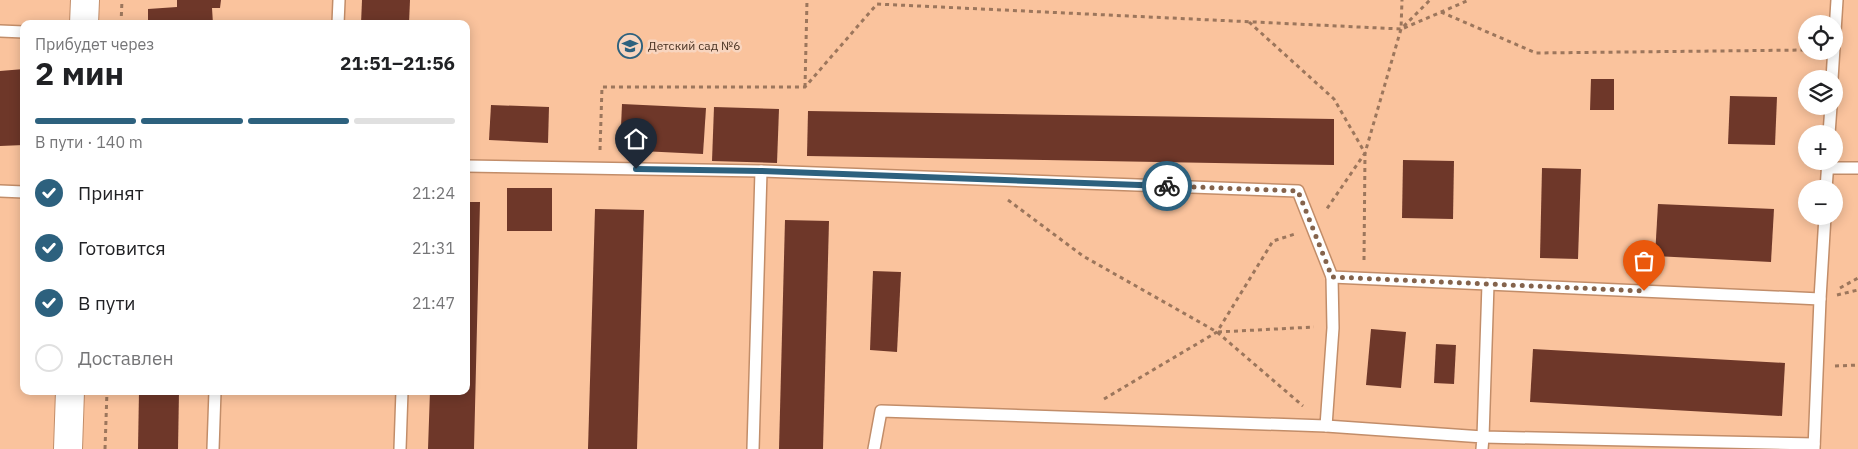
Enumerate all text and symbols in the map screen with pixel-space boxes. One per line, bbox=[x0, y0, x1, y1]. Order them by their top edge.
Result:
map controls bbox=[1798, 15, 1843, 225]
button: locate bbox=[1798, 15, 1843, 60]
school or university icon: Детский сад №6 bbox=[617, 33, 643, 59]
text: Прибудет через bbox=[35, 34, 154, 54]
place label: Детский сад №6 bbox=[648, 38, 740, 53]
text: 21:51–21:56 bbox=[340, 51, 455, 75]
text: 2 мин bbox=[35, 52, 124, 94]
button: layers bbox=[1798, 70, 1843, 115]
pin bbox=[615, 118, 657, 169]
icon: home bbox=[622, 125, 650, 153]
button: + bbox=[1798, 125, 1843, 170]
text: В пути · 140 m bbox=[35, 132, 143, 152]
courier bbox=[1142, 161, 1192, 211]
icon: bike bbox=[1153, 172, 1181, 200]
icon: check bbox=[35, 179, 63, 207]
button: − bbox=[1798, 180, 1843, 225]
text: Принят bbox=[78, 181, 144, 205]
text: 21:24 bbox=[412, 183, 455, 203]
icon: check bbox=[35, 234, 63, 262]
text: Готовится bbox=[78, 236, 166, 260]
text: 21:31 bbox=[412, 238, 455, 258]
pin bbox=[1623, 240, 1665, 291]
icon: bag bbox=[1630, 247, 1658, 275]
icon: check bbox=[35, 289, 63, 317]
text: В пути bbox=[78, 291, 136, 315]
text: 21:47 bbox=[412, 293, 455, 313]
text: Доставлен bbox=[78, 346, 174, 370]

